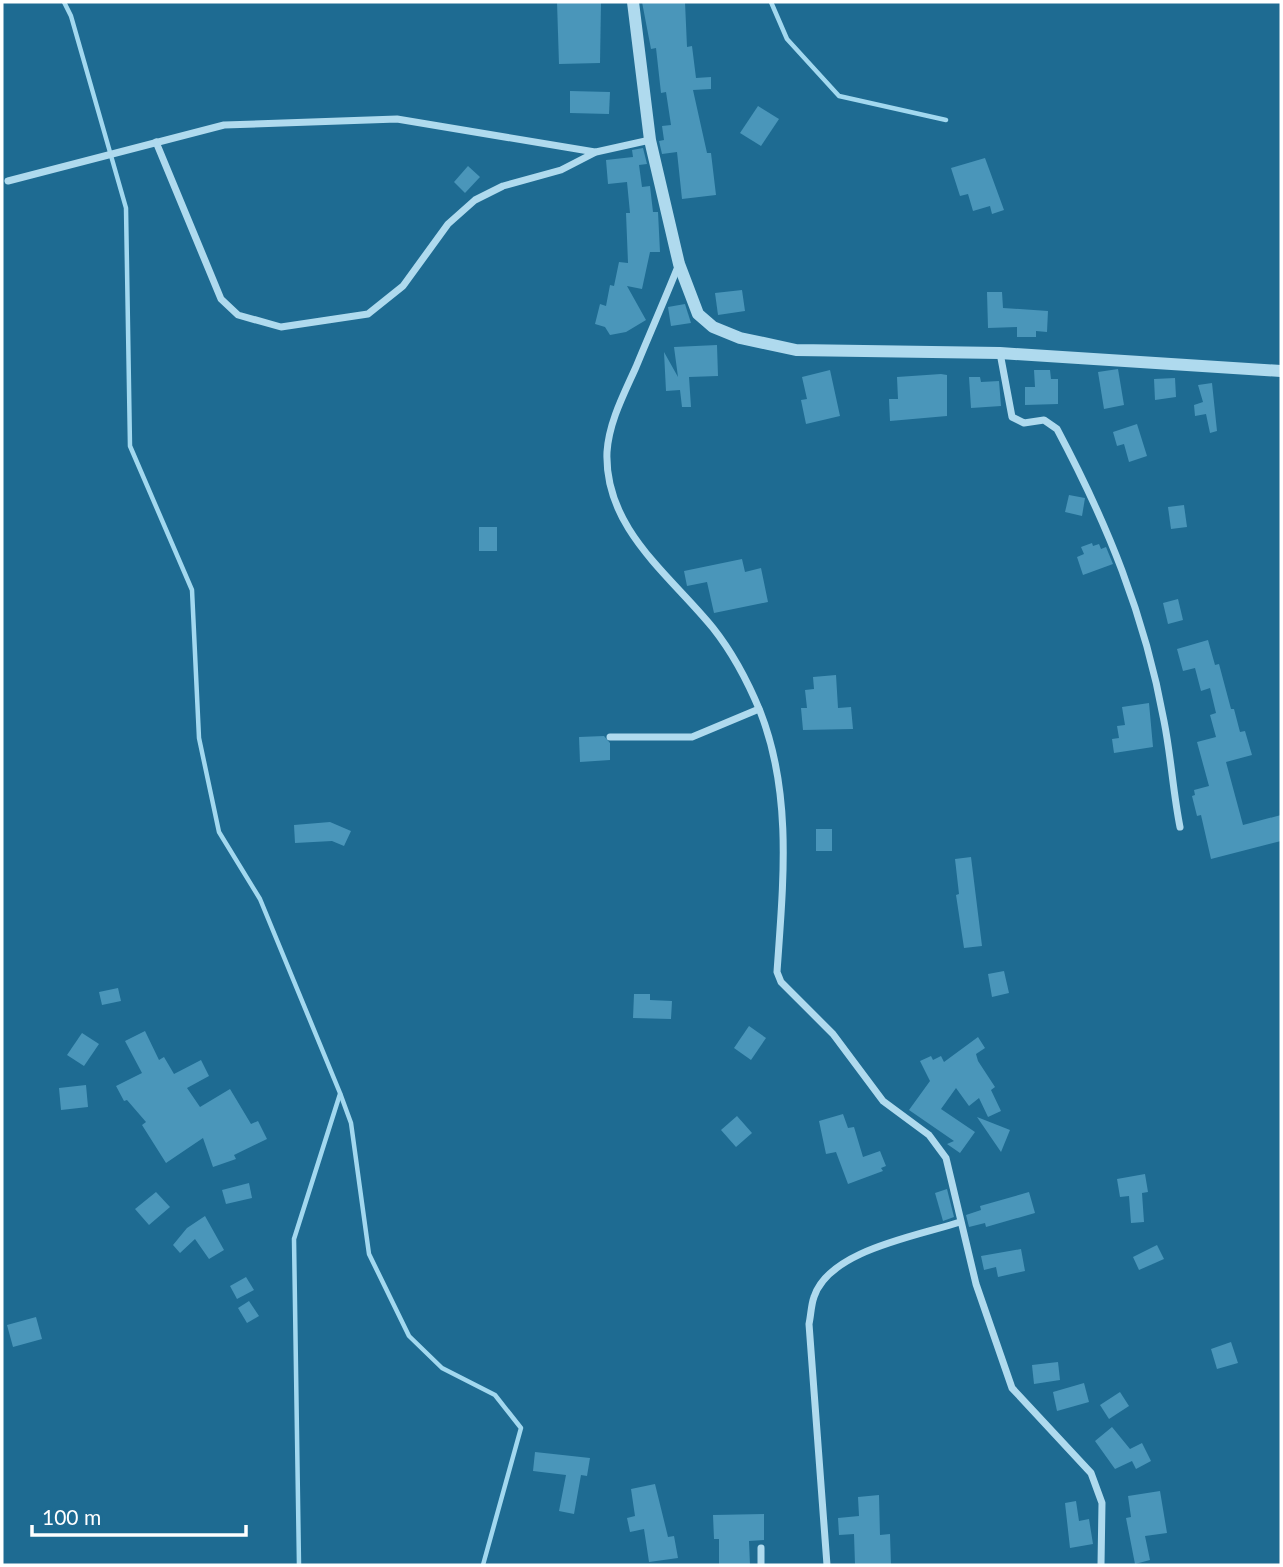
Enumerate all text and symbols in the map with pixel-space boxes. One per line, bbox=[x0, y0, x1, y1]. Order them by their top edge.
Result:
scale bar bbox=[32, 1494, 245, 1538]
text: 100 m bbox=[42, 1504, 101, 1529]

